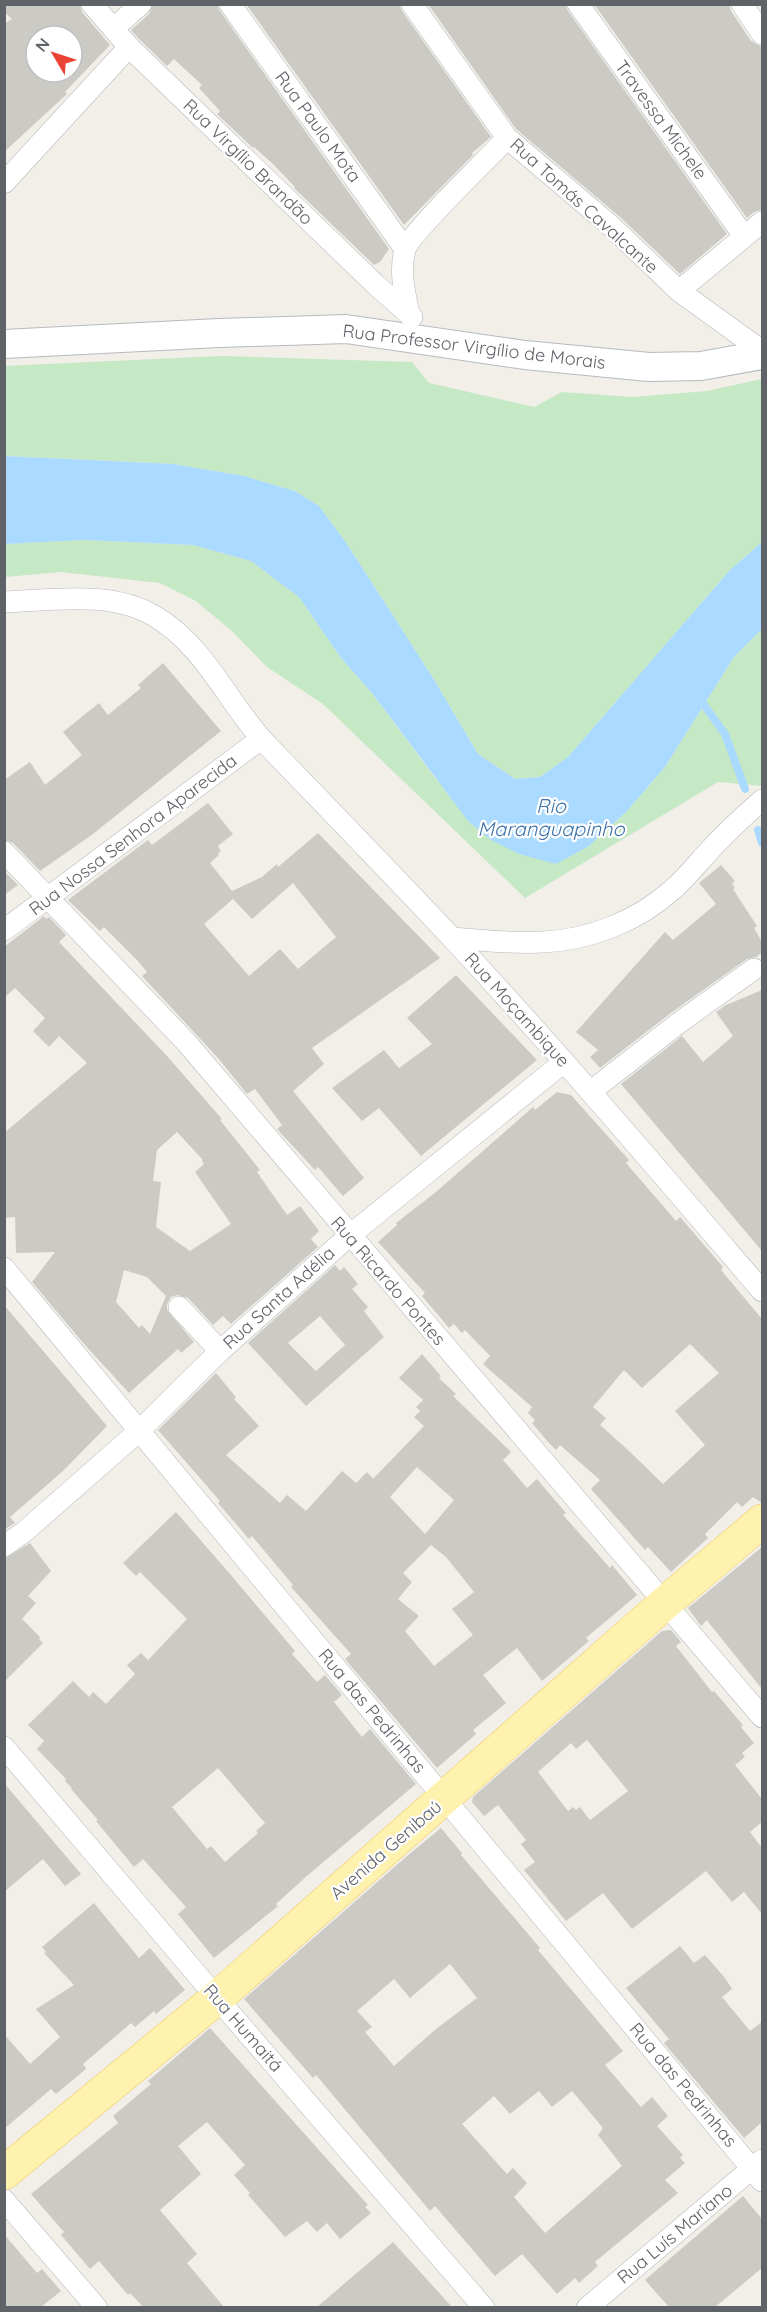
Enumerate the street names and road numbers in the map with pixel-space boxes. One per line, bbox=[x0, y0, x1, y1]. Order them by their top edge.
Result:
street label: Travessa Michele bbox=[610, 55, 713, 184]
street label: Rua Paulo Mota bbox=[270, 67, 367, 187]
street label: Rua Virgílio Brandão bbox=[179, 94, 318, 230]
street label: Rua Tomás Cavalcante bbox=[505, 133, 663, 278]
street label: Rua Professor Virgílio de Morais bbox=[341, 319, 607, 374]
street label: Rua Nossa Senhora Aparecida bbox=[24, 749, 241, 920]
street label: Rua Moçambique bbox=[460, 948, 575, 1072]
street label: Rua Ricardo Pontes bbox=[326, 1211, 451, 1350]
street label: Rua Santa Adélia bbox=[218, 1241, 339, 1354]
street label: Rua das Pedrinhas bbox=[314, 1644, 431, 1778]
street label: Avenida Genibaú bbox=[325, 1795, 446, 1904]
street label: Rua Humaitá bbox=[199, 1979, 288, 2076]
street label: Rua das Pedrinhas bbox=[625, 2018, 742, 2152]
street label: Rua Luís Mariano bbox=[612, 2179, 737, 2289]

